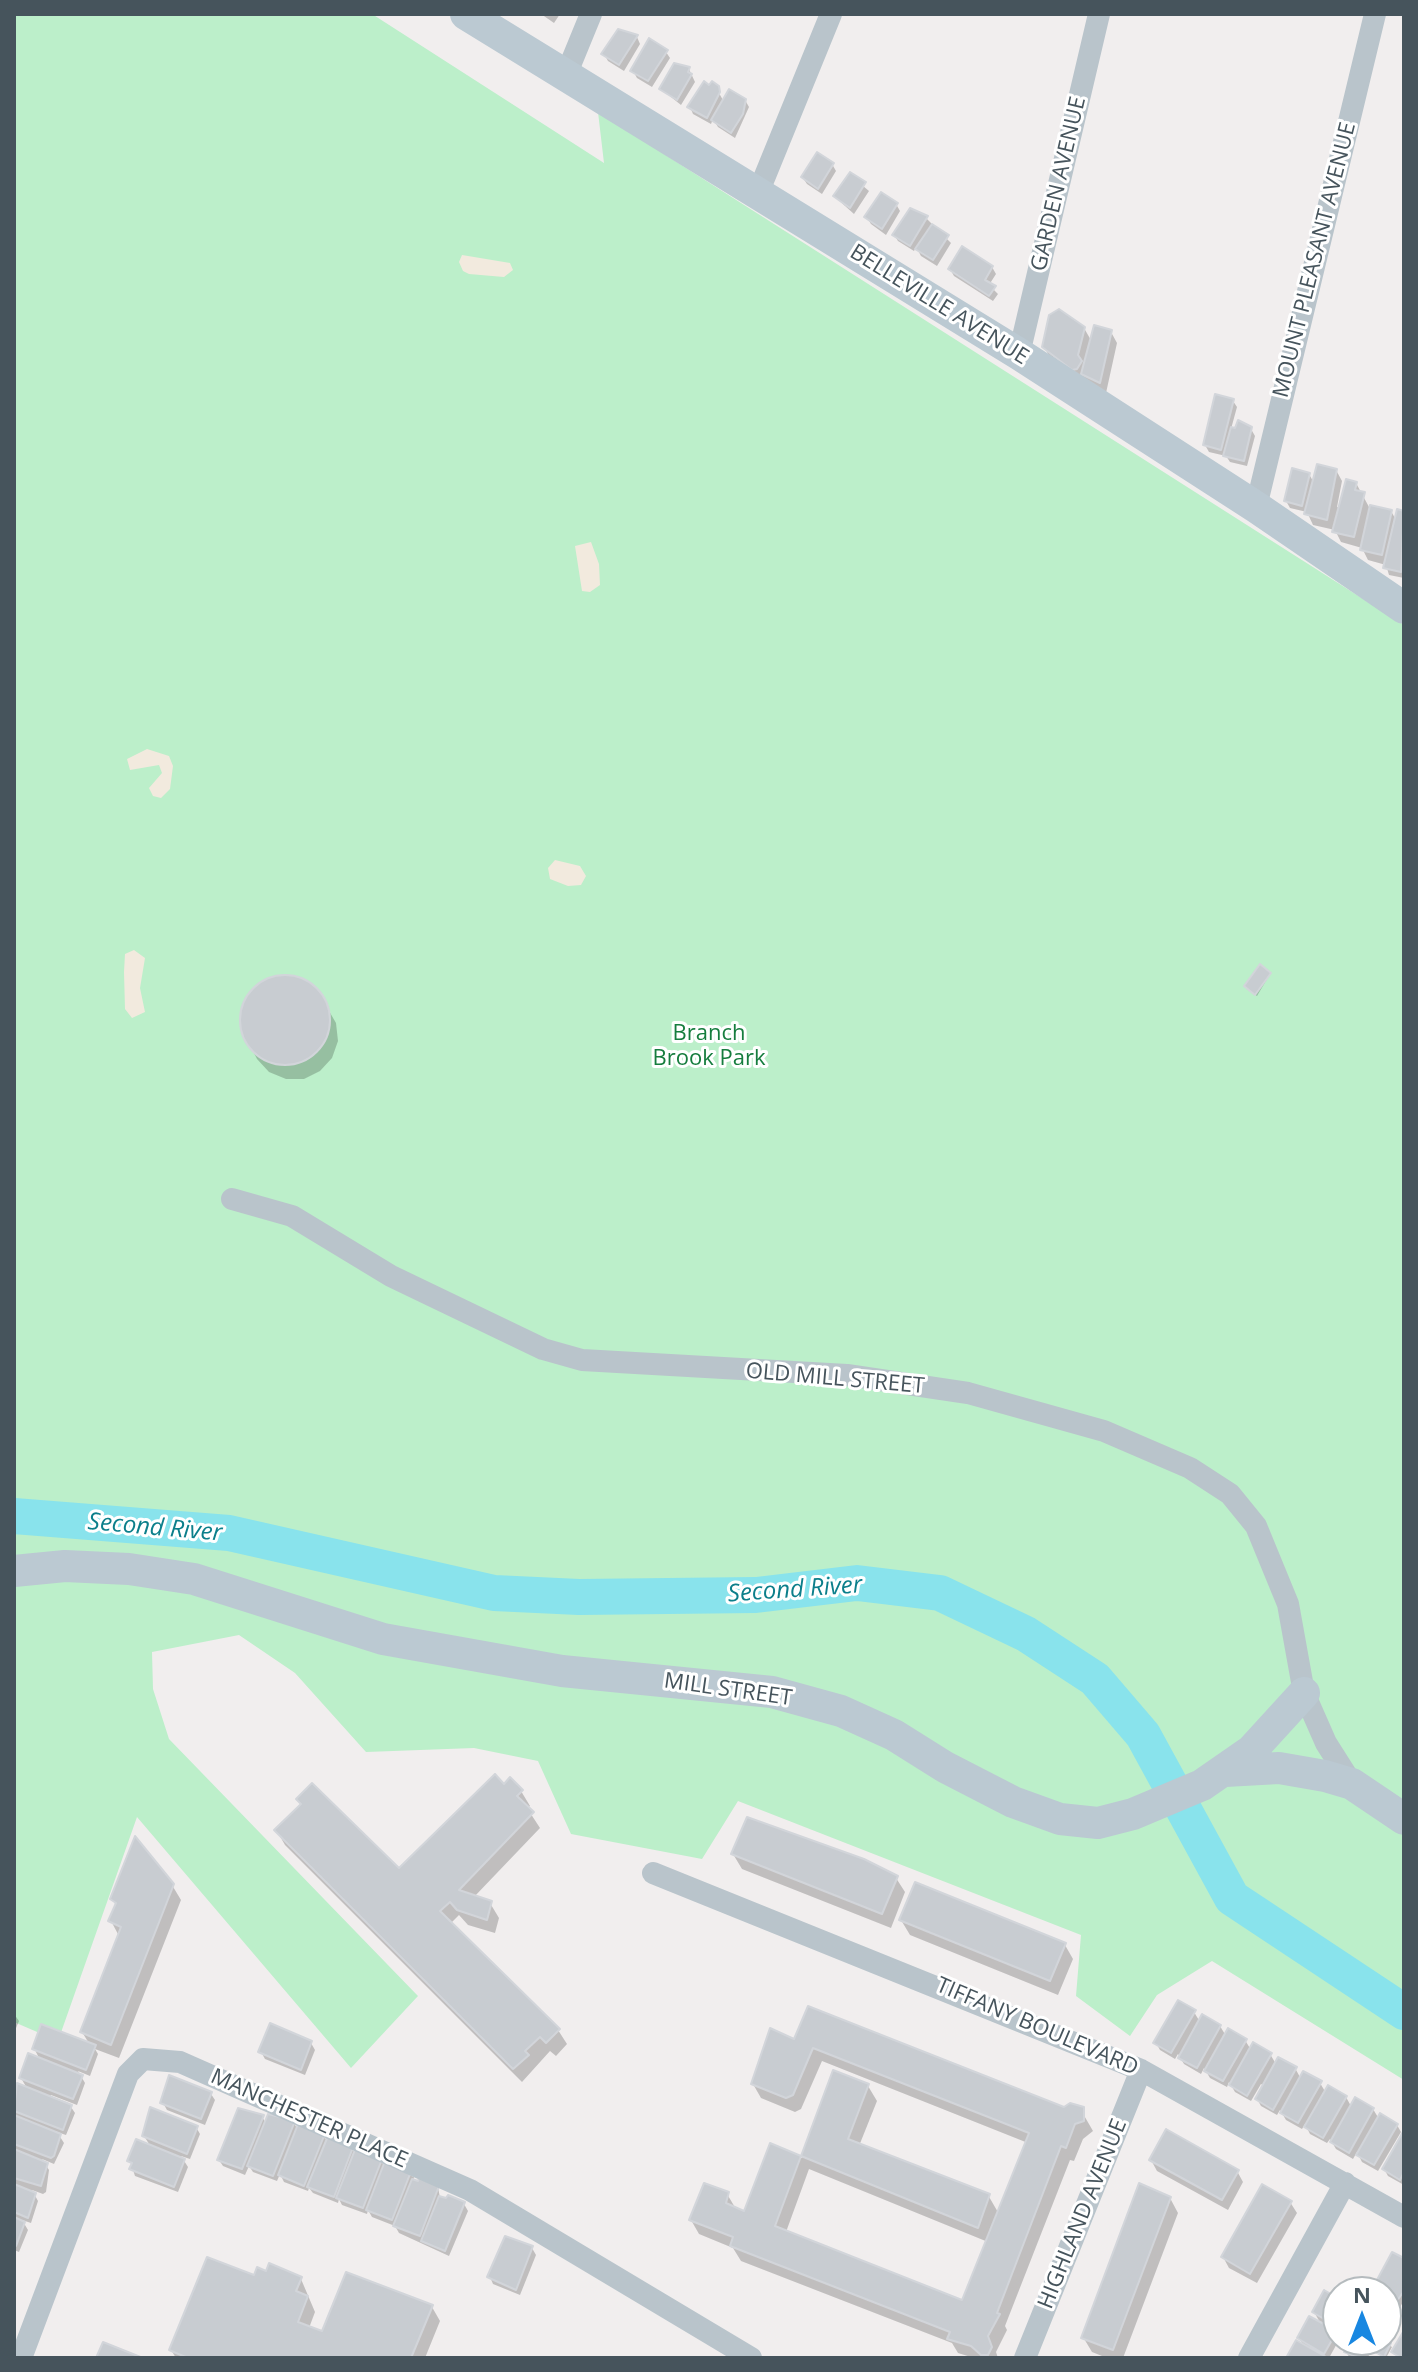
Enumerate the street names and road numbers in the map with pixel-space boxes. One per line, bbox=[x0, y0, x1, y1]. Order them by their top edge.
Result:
street label: GARDEN AVENUE bbox=[1026, 94, 1092, 274]
street label: MOUNT PLEASANT AVENUE bbox=[1268, 120, 1362, 400]
street label: BELLEVILLE AVENUE bbox=[845, 239, 1033, 371]
street label: OLD MILL STREET bbox=[745, 1358, 925, 1400]
street label: MILL STREET bbox=[662, 1668, 794, 1712]
street label: TIFFANY BOULEVARD bbox=[932, 1972, 1142, 2082]
street label: MANCHESTER PLACE bbox=[206, 2064, 412, 2174]
street label: HIGHLAND AVENUE bbox=[1033, 2115, 1133, 2313]

